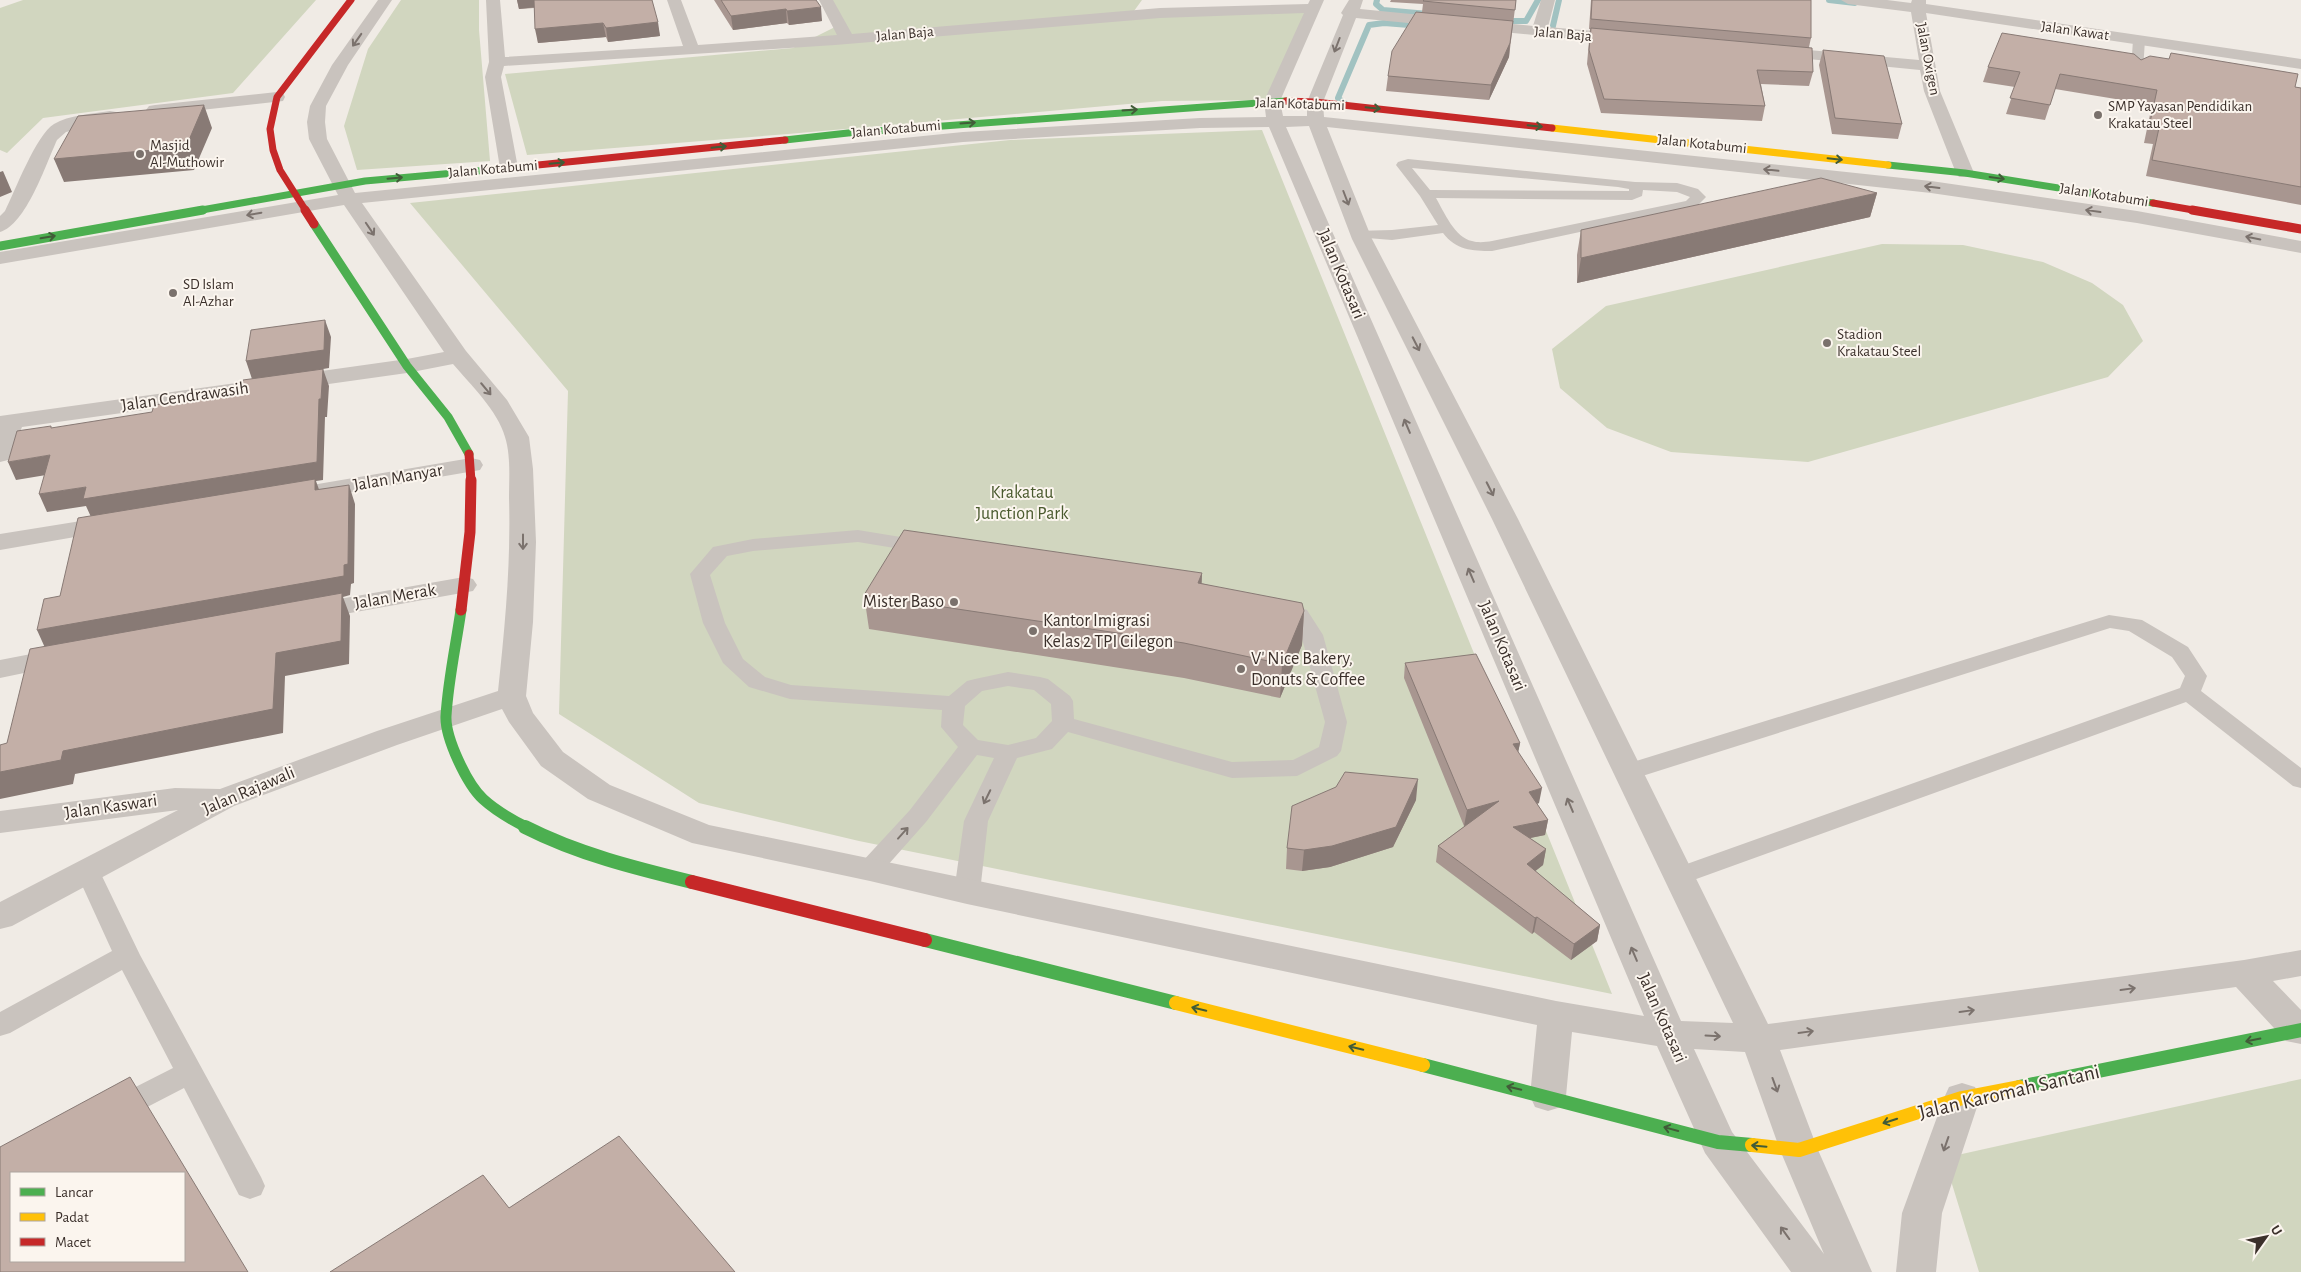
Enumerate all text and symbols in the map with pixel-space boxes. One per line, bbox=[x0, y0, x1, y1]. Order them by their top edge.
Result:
street label: Jalan Kawat bbox=[2040, 19, 2110, 43]
street label: Jalan Oxigen bbox=[1914, 21, 1942, 97]
street label: Jalan Baja bbox=[876, 24, 935, 44]
street label: Jalan Baja bbox=[1534, 24, 1593, 44]
one-way arrow bbox=[352, 33, 362, 47]
one-way arrow bbox=[1332, 37, 1341, 52]
street label: Jalan Kotabumi bbox=[1255, 95, 1345, 113]
place label: SMP Yayasan Pendidikan Krakatau Steel bbox=[2108, 99, 2252, 131]
one-way arrow bbox=[1365, 103, 1381, 113]
one-way arrow bbox=[1122, 106, 1138, 115]
marker: SMP Yayasan Pendidikan Krakatau Steel bbox=[2092, 109, 2104, 121]
street label: Jalan Kotabumi bbox=[851, 118, 941, 140]
one-way arrow bbox=[960, 118, 976, 127]
one-way arrow bbox=[1526, 121, 1542, 131]
street label: Jalan Kotabumi bbox=[1657, 132, 1747, 156]
place label: Masjid Al-Muthowir bbox=[150, 138, 224, 170]
one-way arrow bbox=[711, 142, 727, 152]
marker: Masjid Al-Muthowir bbox=[134, 148, 146, 160]
one-way arrow bbox=[1827, 154, 1843, 164]
street label: Jalan Kotabumi bbox=[448, 158, 538, 180]
one-way arrow bbox=[549, 159, 565, 168]
one-way arrow bbox=[1763, 165, 1779, 175]
one-way arrow bbox=[386, 173, 402, 183]
one-way arrow bbox=[1988, 173, 2004, 183]
street label: Jalan Kotabumi bbox=[2058, 181, 2150, 209]
one-way arrow bbox=[1925, 182, 1941, 192]
one-way arrow bbox=[1341, 190, 1351, 205]
one-way arrow bbox=[2085, 205, 2101, 215]
one-way arrow bbox=[246, 210, 262, 220]
one-way arrow bbox=[365, 222, 375, 236]
street label: Jalan Kotasari bbox=[1314, 226, 1368, 322]
one-way arrow bbox=[40, 232, 56, 242]
one-way arrow bbox=[2246, 233, 2262, 243]
place label: SD Islam Al-Azhar bbox=[183, 277, 234, 309]
marker: SD Islam Al-Azhar bbox=[167, 287, 179, 299]
place label: Stadion Krakatau Steel bbox=[1837, 327, 1921, 359]
one-way arrow bbox=[1412, 336, 1421, 351]
marker: Stadion Krakatau Steel bbox=[1821, 337, 1833, 349]
street label: Jalan Cendrawasih bbox=[120, 379, 250, 415]
one-way arrow bbox=[480, 382, 491, 395]
one-way arrow bbox=[1401, 419, 1411, 434]
street label: Jalan Manyar bbox=[352, 461, 444, 495]
one-way arrow bbox=[1486, 481, 1495, 496]
park label: Krakatau Junction Park bbox=[976, 484, 1069, 523]
one-way arrow bbox=[518, 534, 528, 550]
one-way arrow bbox=[1465, 568, 1475, 583]
street label: Jalan Merak bbox=[353, 581, 438, 613]
place label: Mister Baso bbox=[863, 593, 944, 611]
marker: Mister Baso bbox=[948, 596, 960, 608]
street label: Jalan Kotasari bbox=[1475, 598, 1529, 694]
place label: Kantor Imigrasi Kelas 2 TPI Cilegon bbox=[1043, 612, 1173, 651]
marker: Kantor Imigrasi Kelas 2 TPI Cilegon bbox=[1027, 625, 1039, 637]
place label: V' Nice Bakery, Donuts & Coffee bbox=[1251, 650, 1365, 689]
marker: V' Nice Bakery, Donuts & Coffee bbox=[1235, 663, 1247, 675]
street label: Jalan Rajawali bbox=[200, 764, 298, 818]
one-way arrow bbox=[982, 789, 991, 804]
street label: Jalan Kaswari bbox=[64, 792, 158, 822]
one-way arrow bbox=[1564, 798, 1574, 813]
one-way arrow bbox=[897, 827, 909, 840]
one-way arrow bbox=[1629, 947, 1639, 962]
street label: Jalan Kotasari bbox=[1634, 971, 1690, 1065]
one-way arrow bbox=[2120, 984, 2136, 994]
one-way arrow bbox=[1191, 1004, 1207, 1013]
one-way arrow bbox=[1959, 1005, 1975, 1015]
one-way arrow bbox=[1798, 1027, 1814, 1037]
one-way arrow bbox=[1705, 1032, 1721, 1041]
one-way arrow bbox=[2246, 1036, 2262, 1045]
one-way arrow bbox=[1349, 1043, 1365, 1052]
street label: Jalan Karomah Santani bbox=[1916, 1061, 2102, 1123]
one-way arrow bbox=[1771, 1076, 1780, 1092]
one-way arrow bbox=[1507, 1082, 1523, 1092]
one-way arrow bbox=[1883, 1117, 1898, 1126]
one-way arrow bbox=[1664, 1124, 1680, 1134]
one-way arrow bbox=[1941, 1136, 1950, 1152]
one-way arrow bbox=[1751, 1141, 1767, 1151]
legend bbox=[10, 1172, 185, 1262]
text: Lancar bbox=[55, 1185, 93, 1200]
text: Padat bbox=[55, 1210, 89, 1225]
north arrow bbox=[2241, 1212, 2291, 1262]
text: U bbox=[2268, 1223, 2284, 1238]
one-way arrow bbox=[1780, 1226, 1790, 1240]
text: Macet bbox=[55, 1235, 91, 1250]

